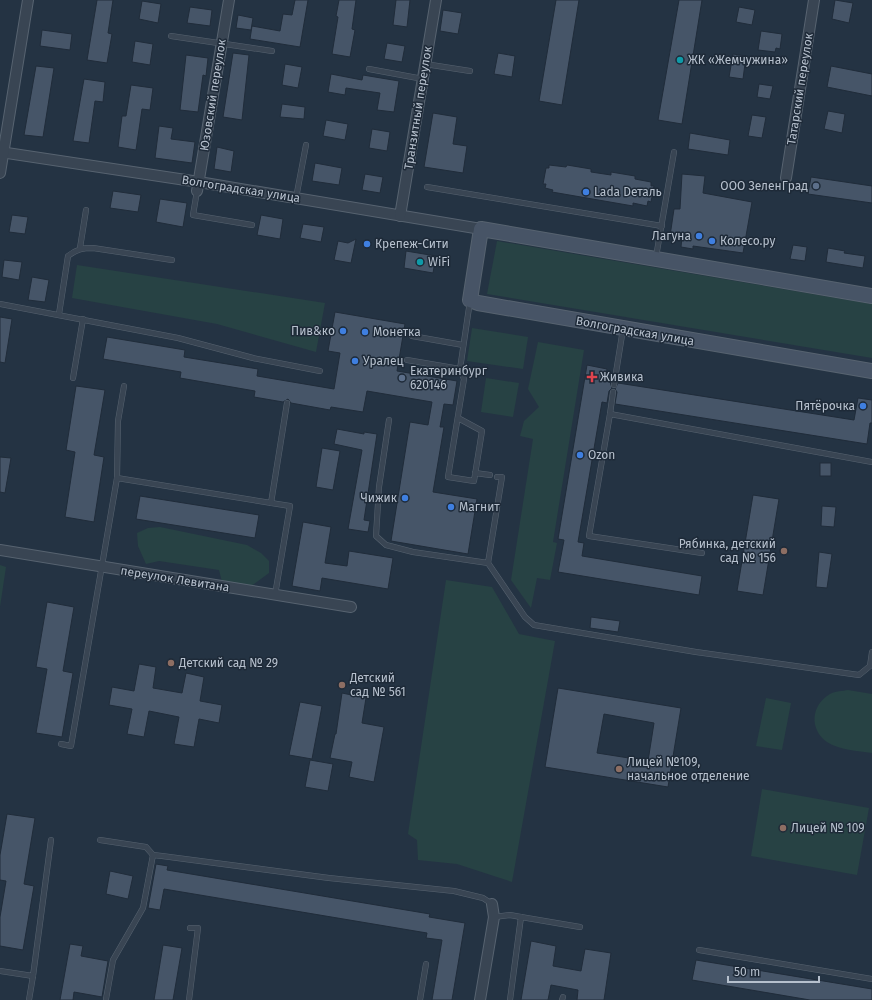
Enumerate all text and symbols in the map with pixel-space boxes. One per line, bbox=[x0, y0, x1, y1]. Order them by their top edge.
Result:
street label: Татарский переулок bbox=[784, 31, 816, 146]
street label: Юзовский переулок bbox=[197, 37, 229, 152]
street label: Транзитный переулок bbox=[401, 44, 435, 171]
place label: ЖК «Жемчужина» bbox=[688, 53, 788, 67]
marker: ЖК «Жемчужина» bbox=[675, 55, 685, 65]
street label: Волгоградская улица bbox=[181, 173, 301, 205]
place label: ООО ЗеленГрад bbox=[720, 179, 808, 193]
marker: ООО ЗеленГрад bbox=[811, 181, 821, 191]
place label: Lada Dеталь bbox=[594, 185, 662, 199]
marker: Lada Dеталь bbox=[581, 187, 591, 197]
place label: Лагуна bbox=[652, 229, 691, 243]
marker: Лагуна bbox=[694, 231, 704, 241]
place label: Колесо.ру bbox=[720, 234, 776, 248]
marker: Колесо.ру bbox=[707, 236, 717, 246]
place label: Крепеж-Сити bbox=[375, 237, 449, 251]
marker: Крепеж-Сити bbox=[362, 239, 372, 249]
place label: WiFi bbox=[428, 255, 450, 269]
marker: WiFi bbox=[415, 257, 425, 267]
street label: Волгоградская улица bbox=[575, 314, 695, 348]
place label: Пив&ко bbox=[291, 324, 335, 338]
place label: Монетка bbox=[373, 325, 421, 339]
marker: Пив&ко bbox=[338, 326, 348, 336]
marker: Монетка bbox=[360, 327, 370, 337]
place label: Уралец bbox=[363, 354, 404, 368]
marker: Уралец bbox=[350, 356, 360, 366]
place label: Екатеринбург 620146 bbox=[410, 364, 488, 392]
place label: Живика bbox=[600, 370, 644, 384]
marker: Живика bbox=[587, 372, 597, 382]
marker: Екатеринбург 620146 bbox=[397, 373, 407, 383]
place label: Пятёрочка bbox=[795, 399, 855, 413]
marker: Пятёрочка bbox=[858, 401, 868, 411]
place label: Ozon bbox=[588, 448, 615, 462]
marker: Ozon bbox=[575, 450, 585, 460]
place label: Чижик bbox=[360, 491, 398, 505]
marker: Чижик bbox=[400, 493, 410, 503]
place label: Магнит bbox=[459, 500, 500, 514]
marker: Магнит bbox=[446, 502, 456, 512]
place label: Рябинка, детский сад № 156 bbox=[679, 537, 776, 565]
marker: Рябинка, детский сад № 156 bbox=[779, 546, 789, 556]
street label: переулок Левитана bbox=[120, 563, 230, 595]
place label: Детский сад № 29 bbox=[178, 656, 278, 670]
marker: Детский сад № 29 bbox=[166, 658, 176, 668]
place label: Детский сад № 561 bbox=[349, 671, 406, 699]
marker: Детский сад № 561 bbox=[337, 680, 347, 690]
place label: Лицей №109, начальное отделение bbox=[627, 755, 750, 783]
marker: Лицей №109, начальное отделение bbox=[614, 764, 624, 774]
place label: Лицей № 109 bbox=[791, 821, 865, 835]
marker: Лицей № 109 bbox=[778, 823, 788, 833]
scale bar bbox=[728, 958, 819, 984]
text: 50 m bbox=[734, 965, 760, 979]

